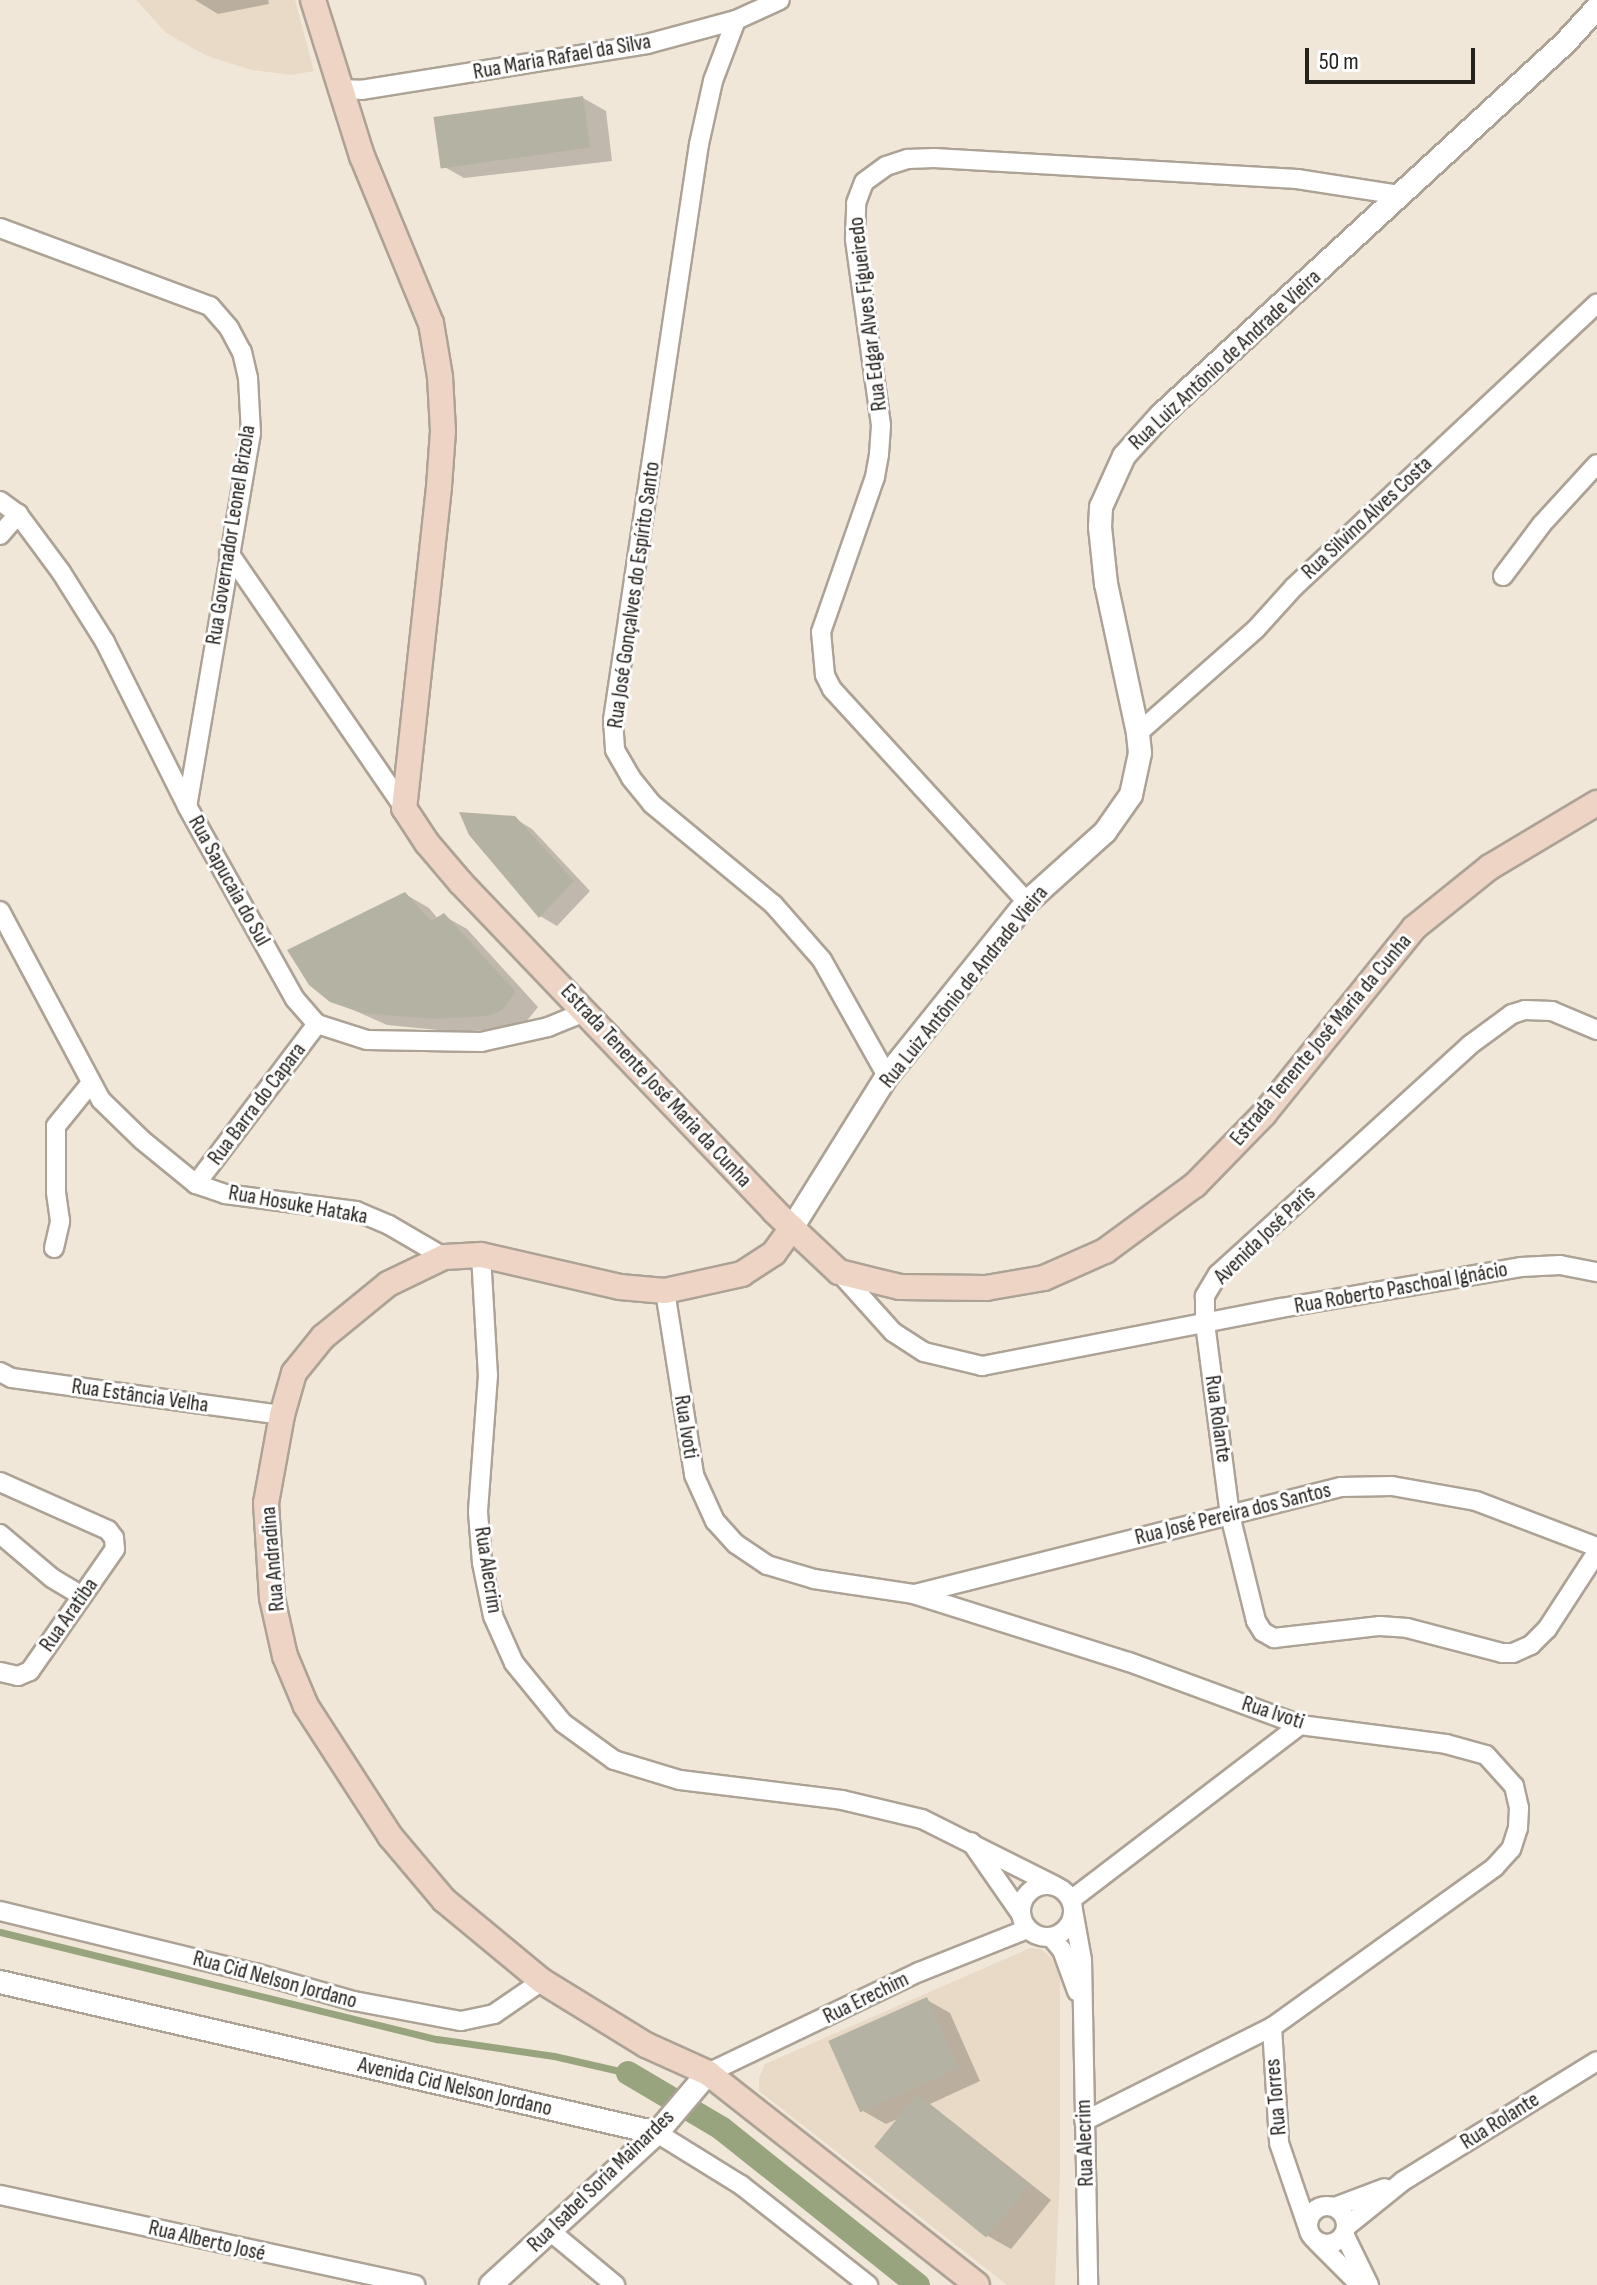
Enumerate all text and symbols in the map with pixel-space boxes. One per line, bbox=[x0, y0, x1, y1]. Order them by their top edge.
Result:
street label: Rua Maria Rafael da Silva bbox=[471, 28, 653, 86]
scale bar bbox=[1309, 32, 1479, 82]
text: 50 m bbox=[1319, 47, 1359, 76]
street label: Rua Edgar Alves Figueiredo bbox=[843, 215, 893, 413]
street label: Rua Luiz Antônio de Andrade Vieira bbox=[1124, 264, 1326, 456]
street label: Rua Governador Leonel Brizola bbox=[201, 423, 261, 647]
street label: Rua Silvino Alves Costa bbox=[1296, 451, 1438, 585]
street label: Rua José Gonçalves do Espírito Santo bbox=[602, 460, 666, 730]
street label: Rua Sapucaia do Sul bbox=[182, 811, 276, 951]
street label: Rua Luiz Antônio de Andrade Vieira bbox=[874, 881, 1054, 1093]
street label: Estrada Tenente José Maria da Cunha bbox=[1225, 929, 1417, 1151]
street label: Estrada Tenente José Maria da Cunha bbox=[555, 979, 757, 1193]
street label: Rua Barra do Capara bbox=[202, 1038, 312, 1170]
street label: Rua Hosuke Hataka bbox=[226, 1180, 370, 1230]
street label: Avenida José Paris bbox=[1209, 1180, 1321, 1290]
street label: Rua Roberto Paschoal Ignácio bbox=[1292, 1256, 1510, 1320]
street label: Rua Estância Velha bbox=[70, 1373, 210, 1419]
street label: Rua Rolante bbox=[1199, 1374, 1237, 1464]
street label: Rua Ivoti bbox=[668, 1393, 704, 1461]
street label: Rua José Pereira dos Santos bbox=[1132, 1477, 1334, 1551]
street label: Rua Andradina bbox=[255, 1505, 291, 1613]
street label: Rua Alecrim bbox=[468, 1525, 508, 1615]
street label: Rua Aratiba bbox=[34, 1573, 104, 1657]
street label: Rua Ivoti bbox=[1238, 1691, 1308, 1735]
street label: Rua Cid Nelson Jordano bbox=[190, 1945, 360, 2015]
street label: Rua Erechim bbox=[819, 1966, 913, 2030]
street label: Avenida Cid Nelson Jordano bbox=[355, 2052, 555, 2122]
street label: Rua Torres bbox=[1259, 2058, 1293, 2136]
street label: Rua Rolante bbox=[1456, 2087, 1544, 2155]
street label: Rua Alecrim bbox=[1070, 2099, 1100, 2187]
street label: Rua Isabel Soria Mainardes bbox=[522, 2104, 680, 2258]
street label: Rua Alberto José bbox=[146, 2215, 268, 2267]

